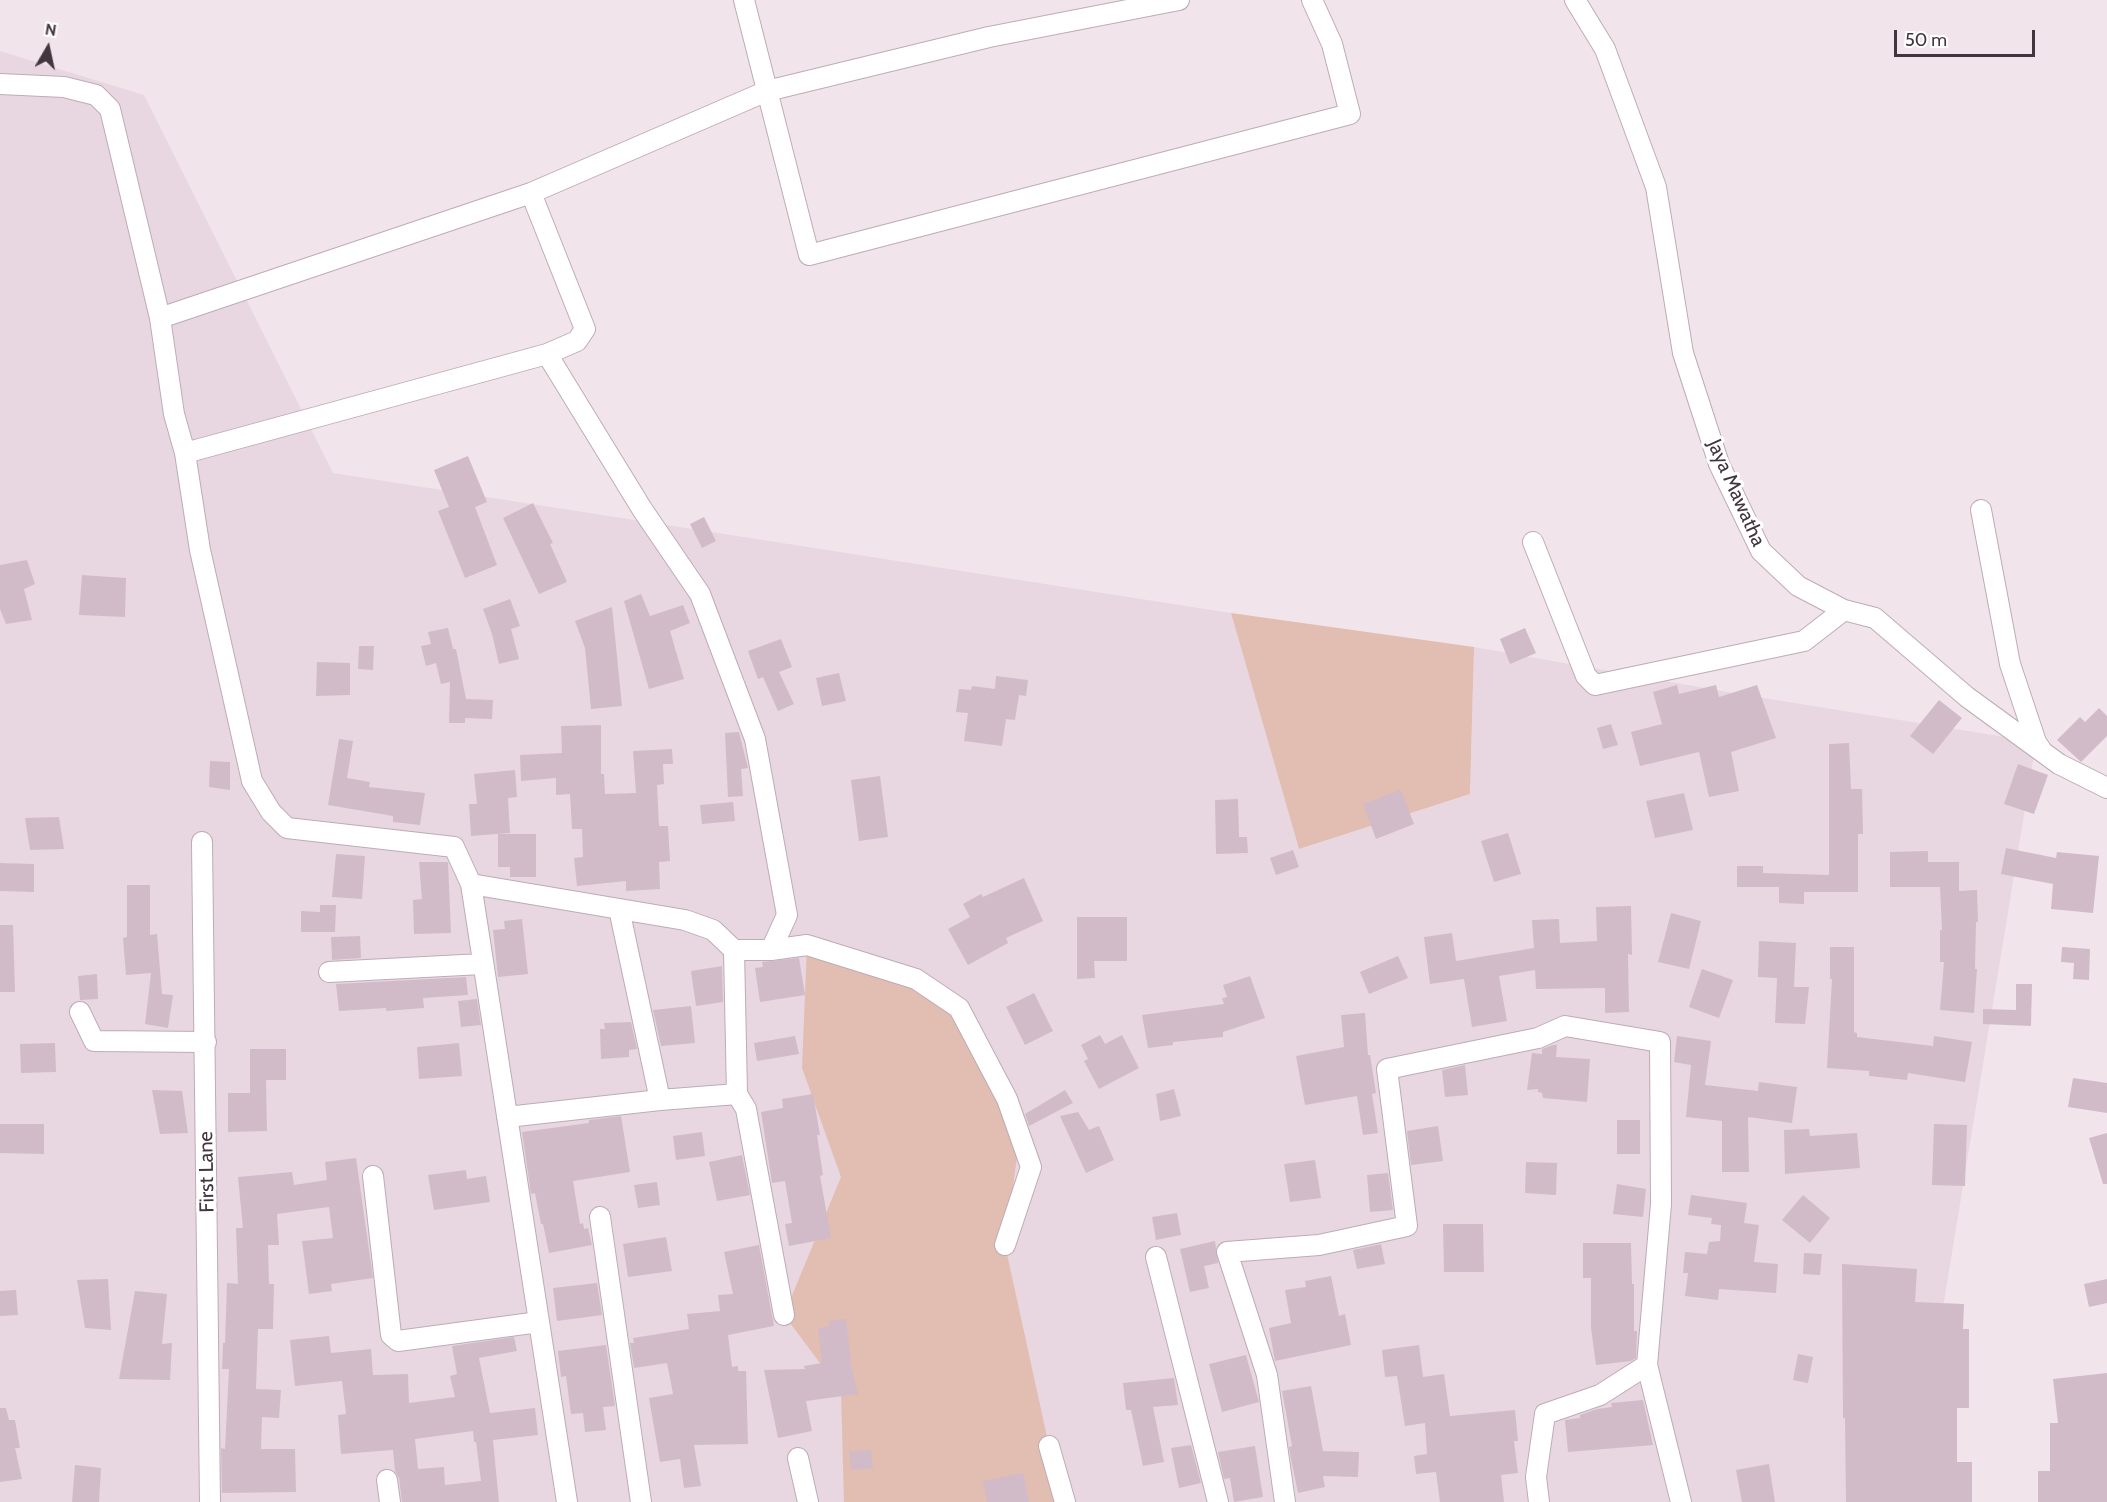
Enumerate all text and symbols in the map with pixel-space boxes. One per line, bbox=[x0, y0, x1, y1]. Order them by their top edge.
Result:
north arrow bbox=[18, 18, 78, 78]
scale bar bbox=[1897, 18, 2038, 56]
text: N bbox=[44, 19, 58, 40]
text: 50 m bbox=[1905, 29, 1947, 51]
street label: Jaya Mawatha bbox=[1702, 436, 1770, 550]
street label: First Lane bbox=[194, 1131, 220, 1213]

